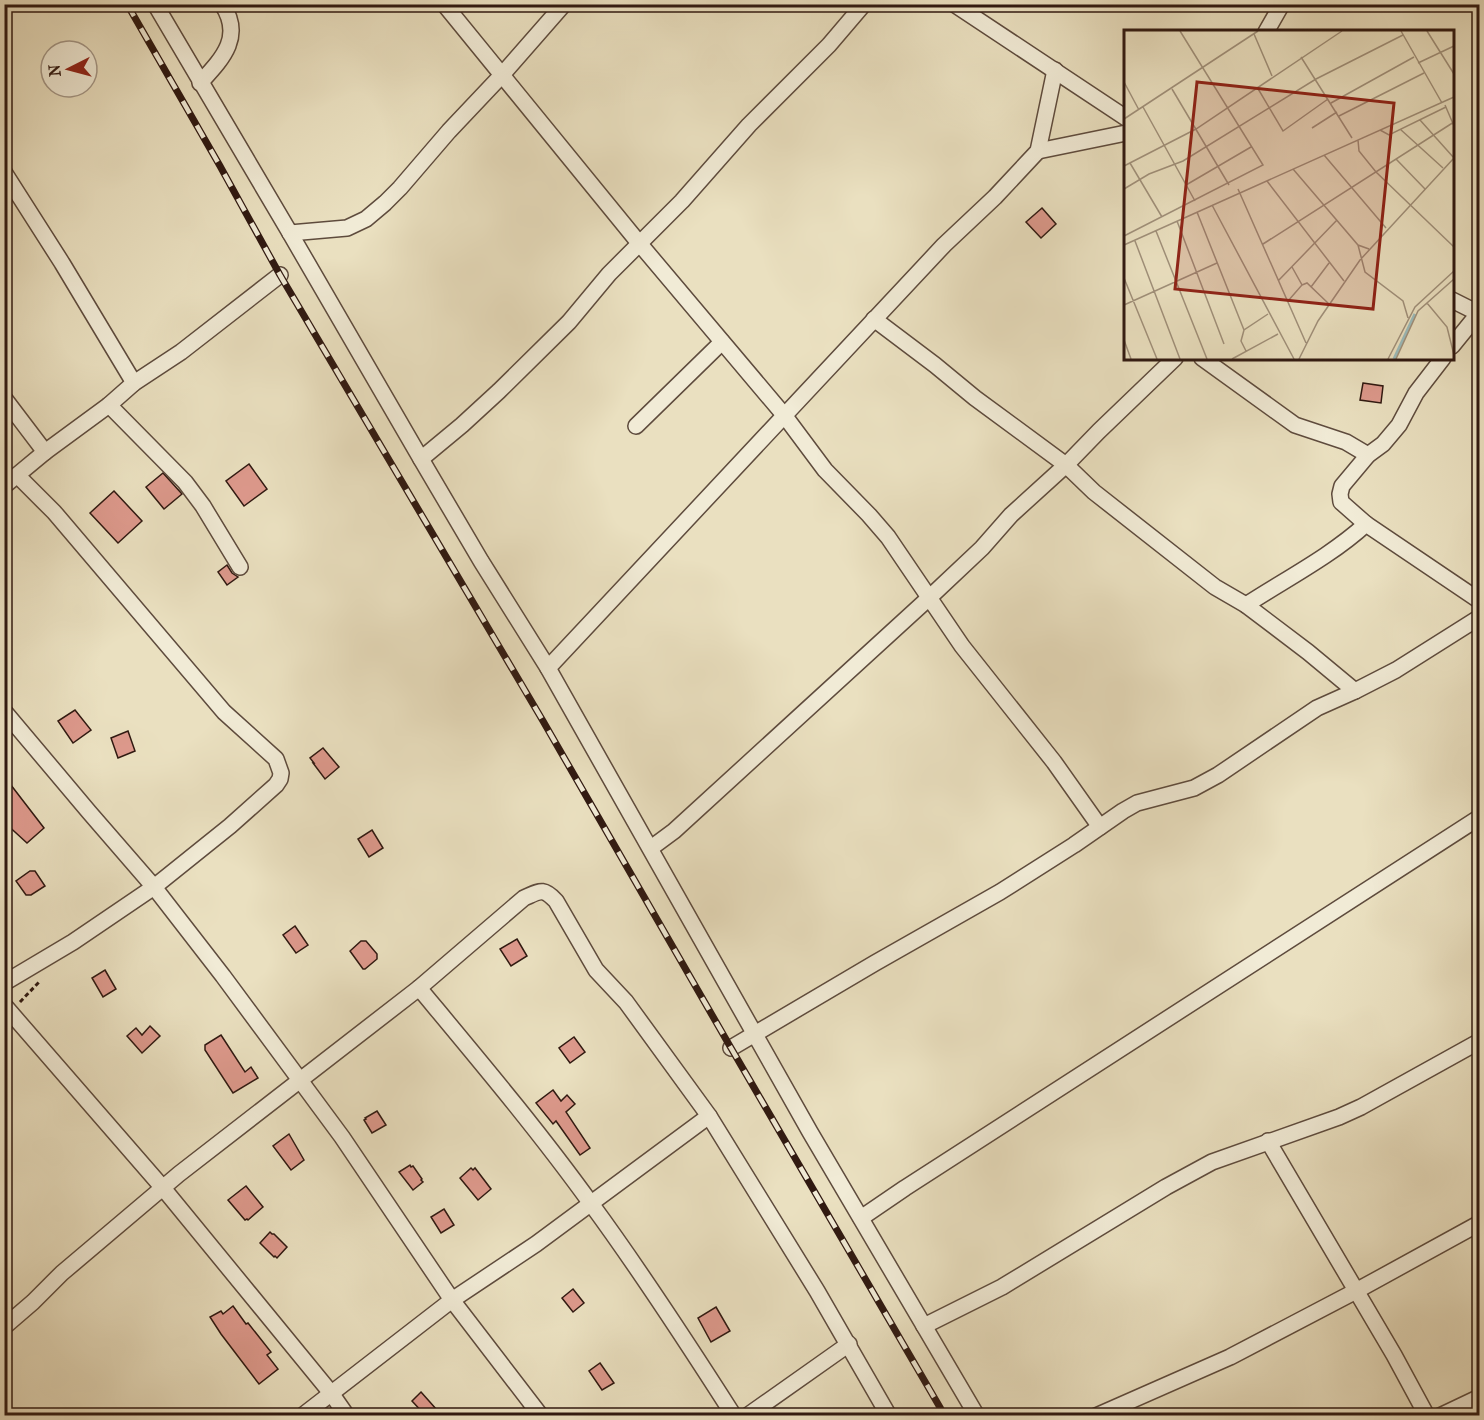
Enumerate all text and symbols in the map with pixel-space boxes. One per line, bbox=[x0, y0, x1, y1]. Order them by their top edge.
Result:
inset map bbox=[1124, 30, 1454, 360]
north arrow bbox=[39, 39, 99, 99]
text: N bbox=[44, 63, 65, 78]

